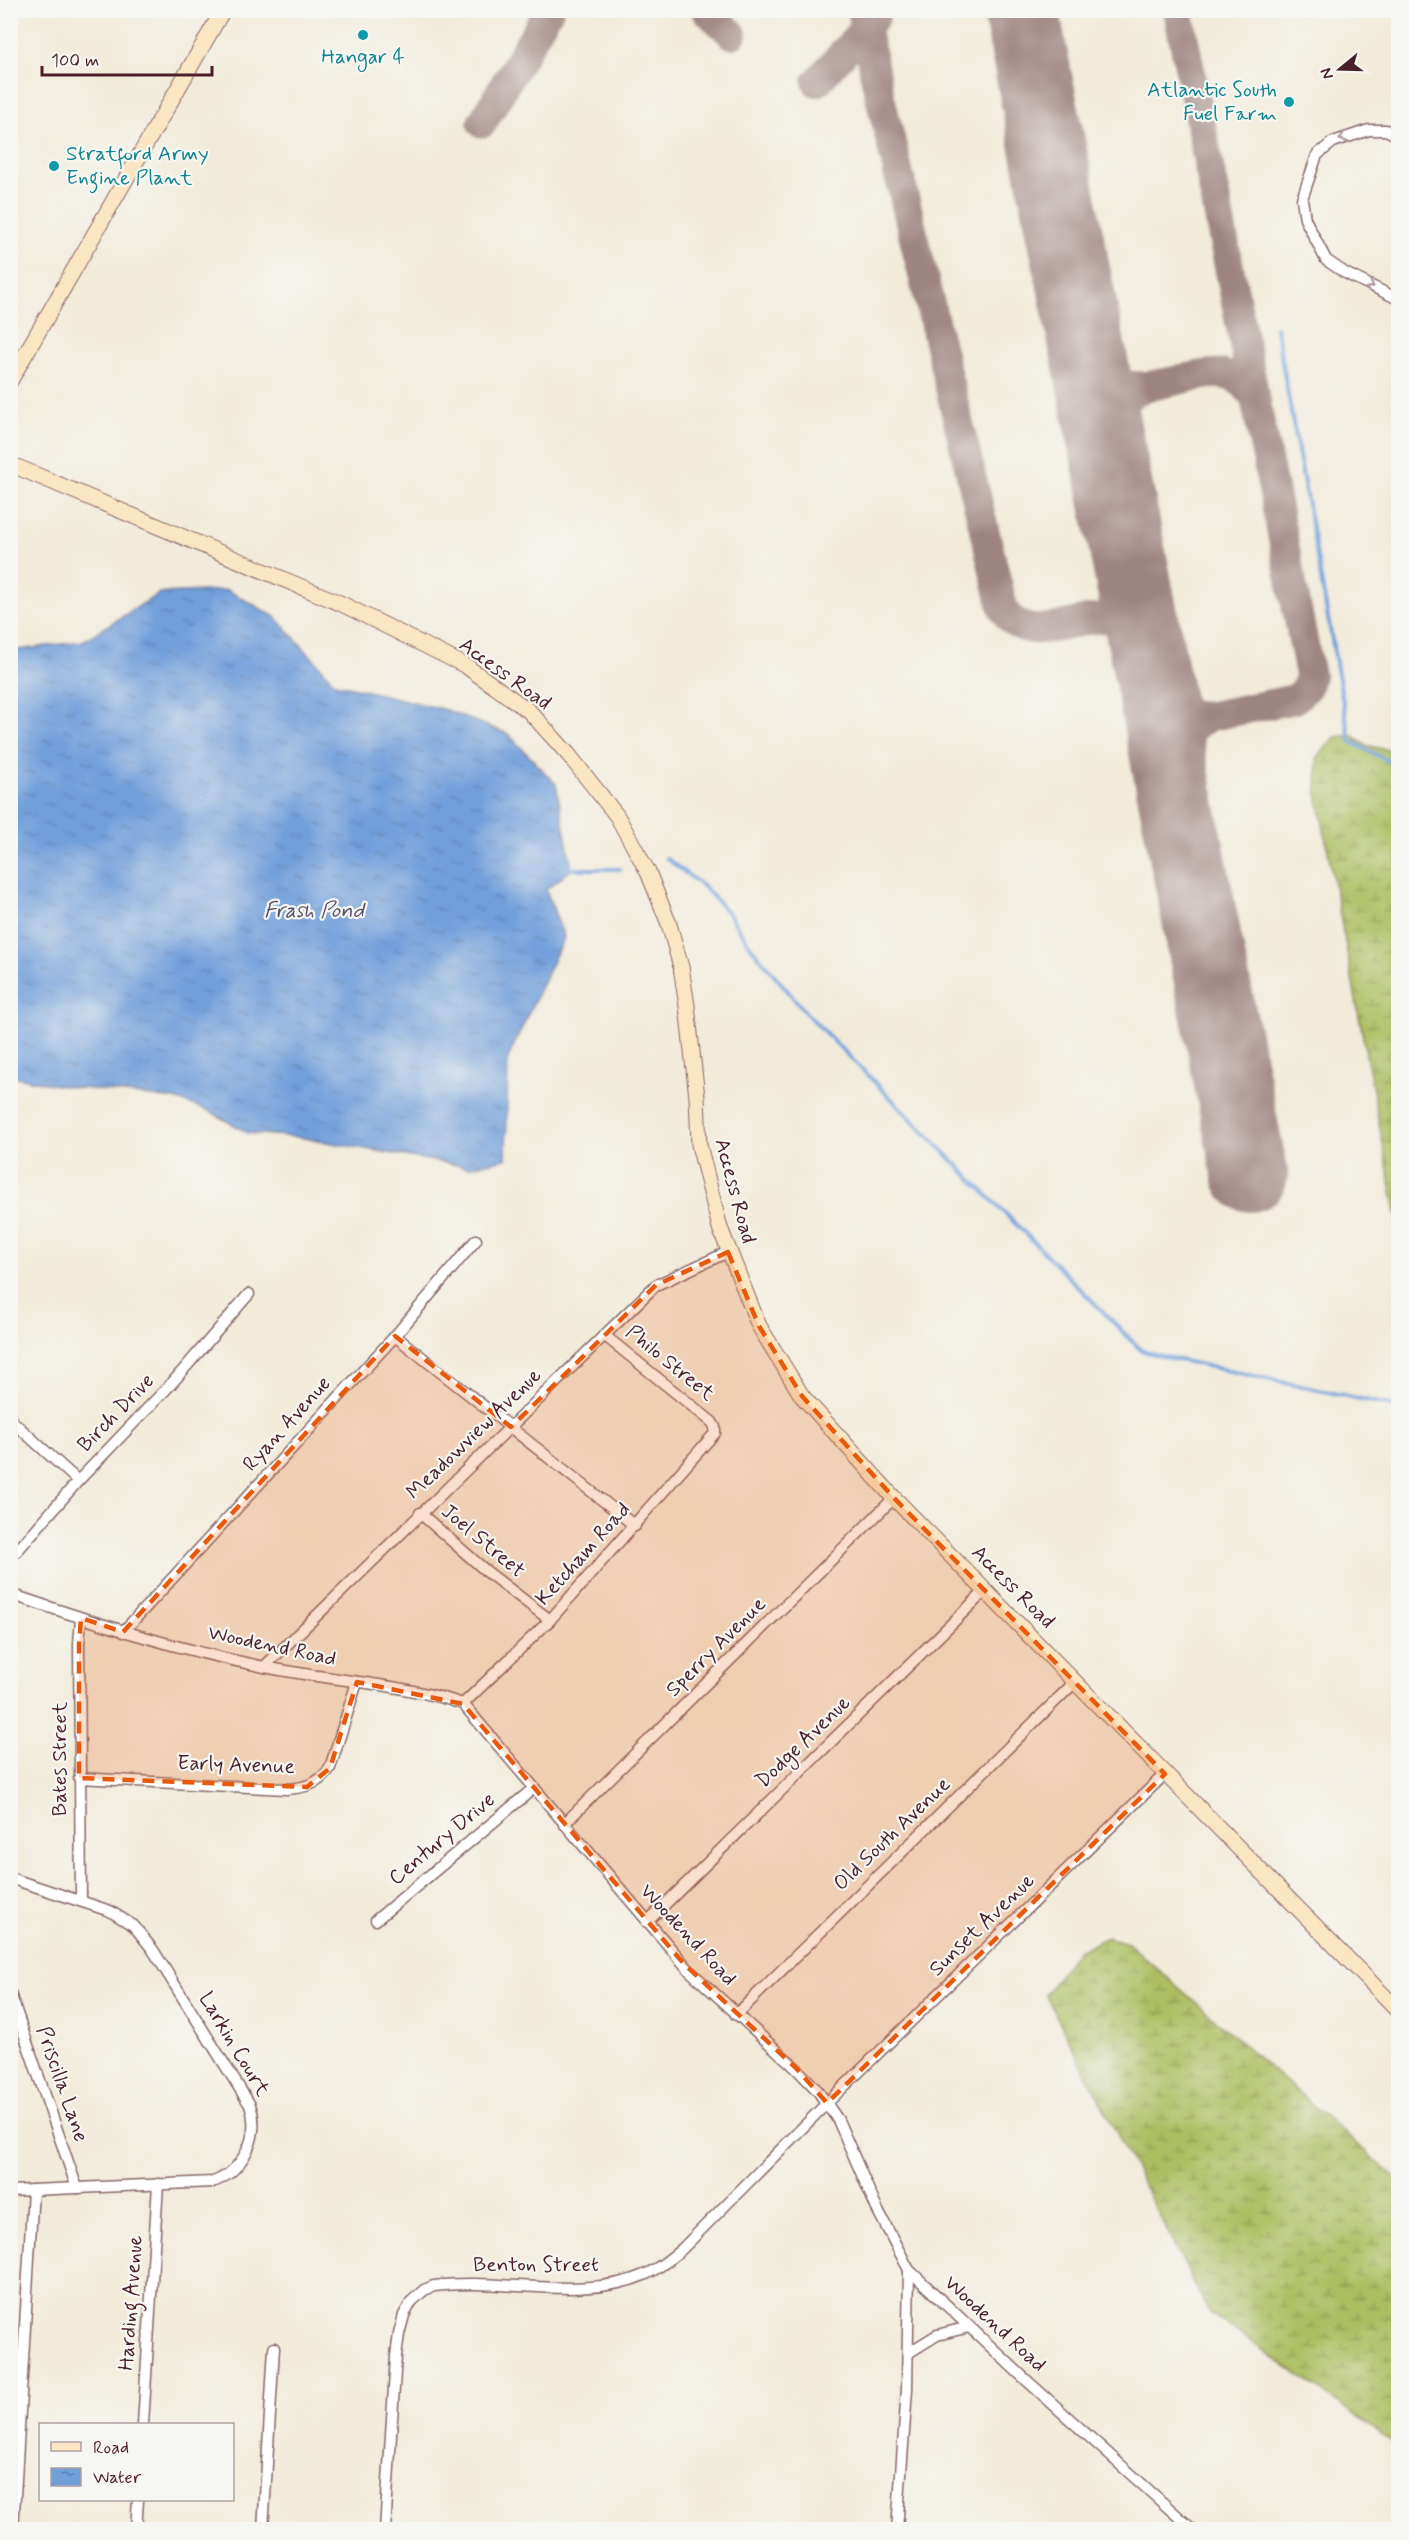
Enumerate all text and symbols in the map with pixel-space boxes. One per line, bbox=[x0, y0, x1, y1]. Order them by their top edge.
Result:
marker: Hangar 4 bbox=[356, 28, 370, 42]
scale bar bbox=[42, 39, 212, 77]
north arrow bbox=[1310, 39, 1370, 99]
place label: Hangar 4 bbox=[321, 43, 405, 72]
text: 100 m bbox=[51, 49, 99, 73]
text: N bbox=[1316, 65, 1339, 82]
place label: Atlantic South Fuel Farm bbox=[1147, 76, 1277, 128]
marker: Atlantic South Fuel Farm bbox=[1282, 95, 1296, 109]
one-way arrow bbox=[1338, 131, 1349, 143]
place label: Stratford Army Engine Plant bbox=[66, 140, 209, 194]
marker: Stratford Army Engine Plant bbox=[47, 159, 61, 173]
one-way arrow bbox=[1364, 278, 1374, 289]
street label: Access Road bbox=[453, 631, 557, 717]
water label: Frash Pond bbox=[264, 897, 367, 925]
street label: Access Road bbox=[708, 1135, 762, 1247]
street label: Philo Street bbox=[620, 1319, 721, 1408]
street label: Meadowview Avenue bbox=[400, 1362, 548, 1506]
street label: Birch Drive bbox=[71, 1368, 161, 1458]
street label: Ryan Avenue bbox=[237, 1370, 337, 1478]
street label: Ketcham Road bbox=[529, 1496, 637, 1612]
street label: Joel Street bbox=[435, 1498, 531, 1584]
street label: Access Road bbox=[965, 1539, 1061, 1635]
street label: Sperry Avenue bbox=[660, 1591, 772, 1703]
street label: Woodend Road bbox=[205, 1619, 339, 1673]
street label: Dodge Avenue bbox=[749, 1689, 857, 1795]
street label: Bates Street bbox=[46, 1701, 74, 1816]
street label: Early Avenue bbox=[177, 1749, 295, 1781]
street label: Old South Avenue bbox=[827, 1771, 957, 1897]
street label: Century Drive bbox=[383, 1786, 501, 1892]
street label: Sunset Avenue bbox=[923, 1867, 1041, 1983]
street label: Woodend Road bbox=[633, 1878, 743, 1992]
street label: Larkin Court bbox=[192, 1987, 276, 2102]
street label: Priscilla Lane bbox=[29, 2023, 95, 2145]
street label: Harding Avenue bbox=[112, 2234, 152, 2372]
street label: Benton Street bbox=[473, 2251, 599, 2279]
street label: Woodend Road bbox=[938, 2269, 1052, 2379]
legend bbox=[39, 2423, 234, 2501]
text: Road bbox=[93, 2436, 129, 2460]
text: Water bbox=[93, 2466, 142, 2490]

